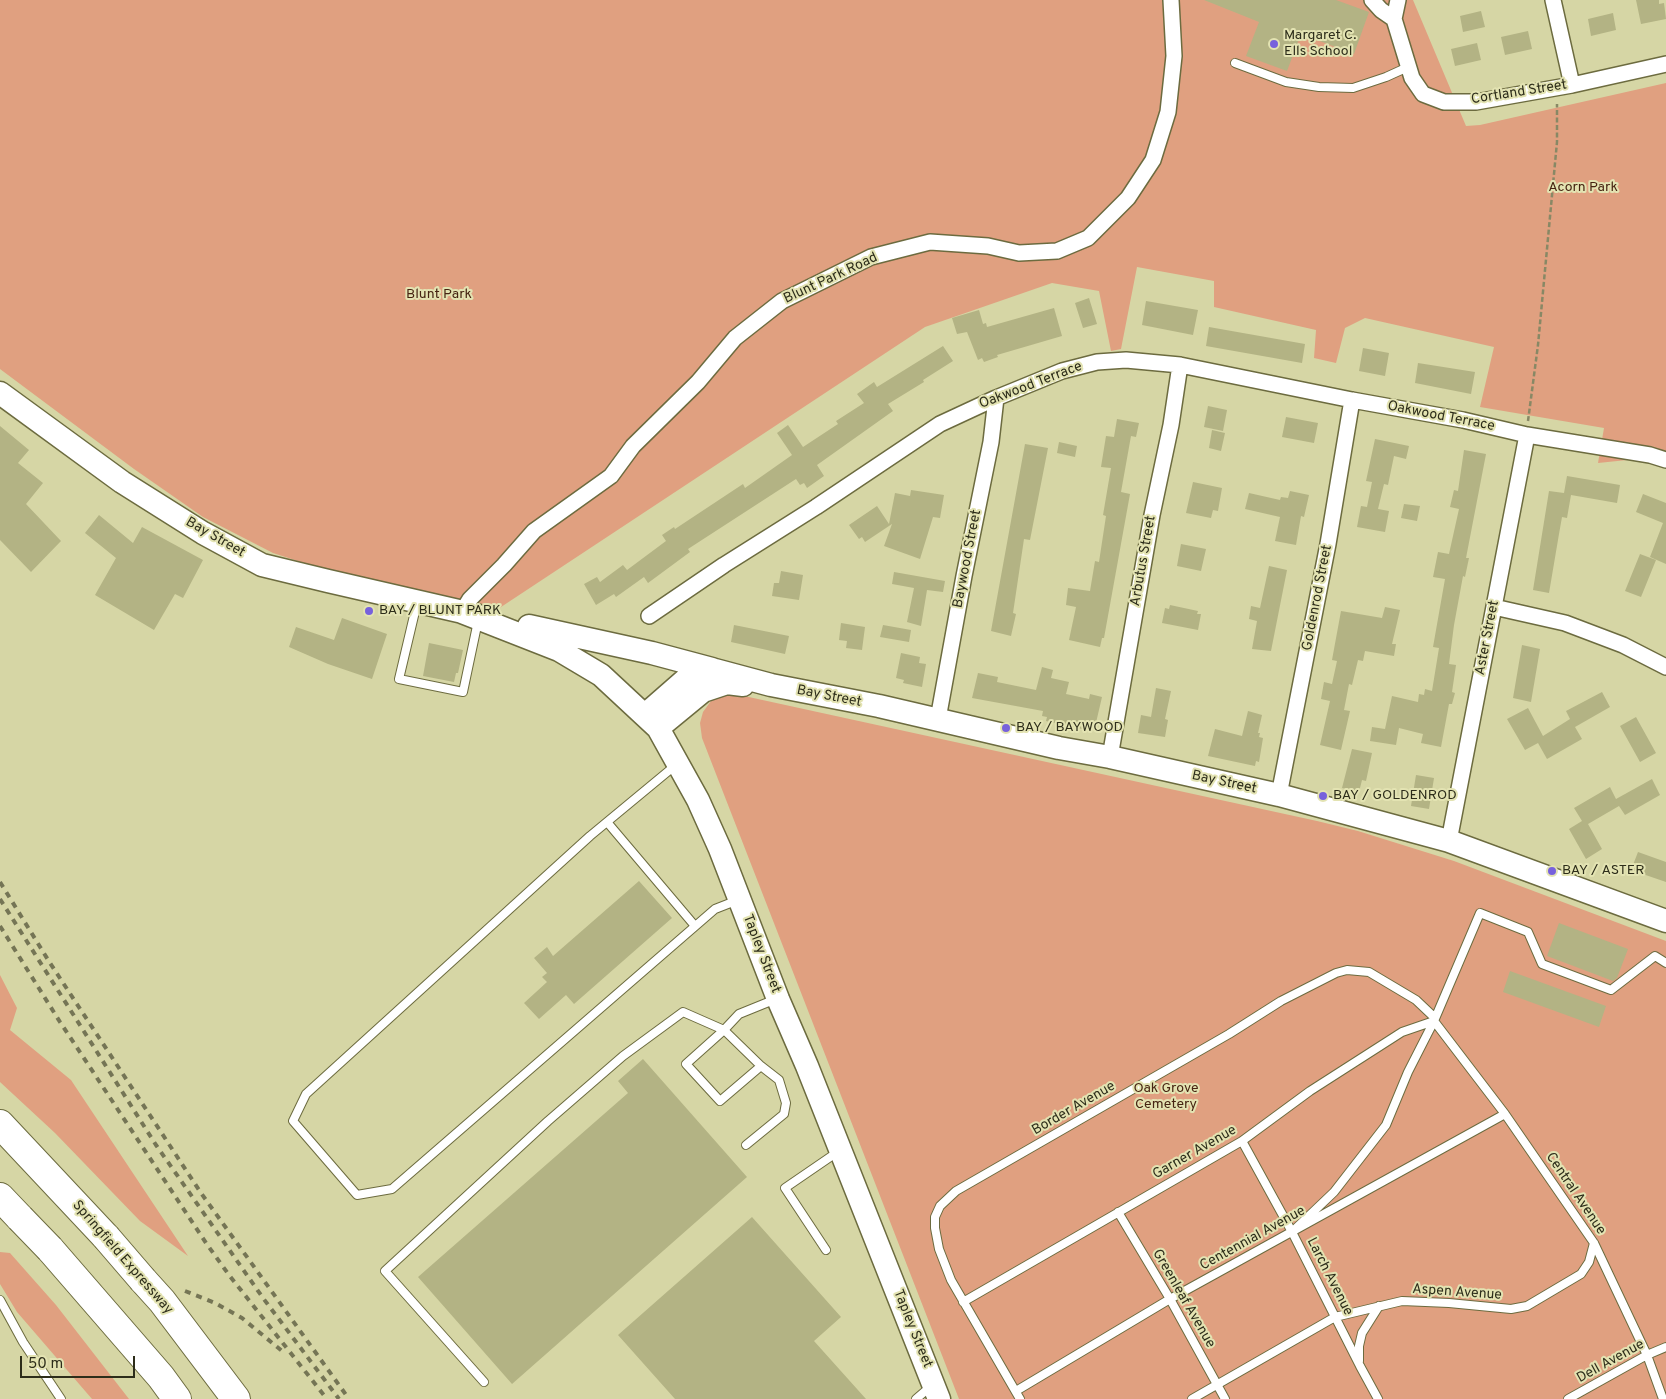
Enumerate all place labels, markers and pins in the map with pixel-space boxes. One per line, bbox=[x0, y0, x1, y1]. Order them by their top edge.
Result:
place label: Margaret C. Ells School bbox=[1284, 28, 1356, 60]
marker: Margaret C. Ells School bbox=[1268, 38, 1280, 50]
place label: BAY / BLUNT PARK bbox=[379, 603, 501, 619]
marker: BAY / BLUNT PARK bbox=[363, 605, 375, 617]
place label: BAY / BAYWOOD bbox=[1016, 720, 1123, 736]
marker: BAY / BAYWOOD bbox=[1000, 722, 1012, 734]
place label: BAY / GOLDENROD bbox=[1333, 788, 1457, 804]
marker: BAY / GOLDENROD bbox=[1317, 790, 1329, 802]
place label: BAY / ASTER bbox=[1562, 863, 1644, 879]
marker: BAY / ASTER bbox=[1546, 865, 1558, 877]

